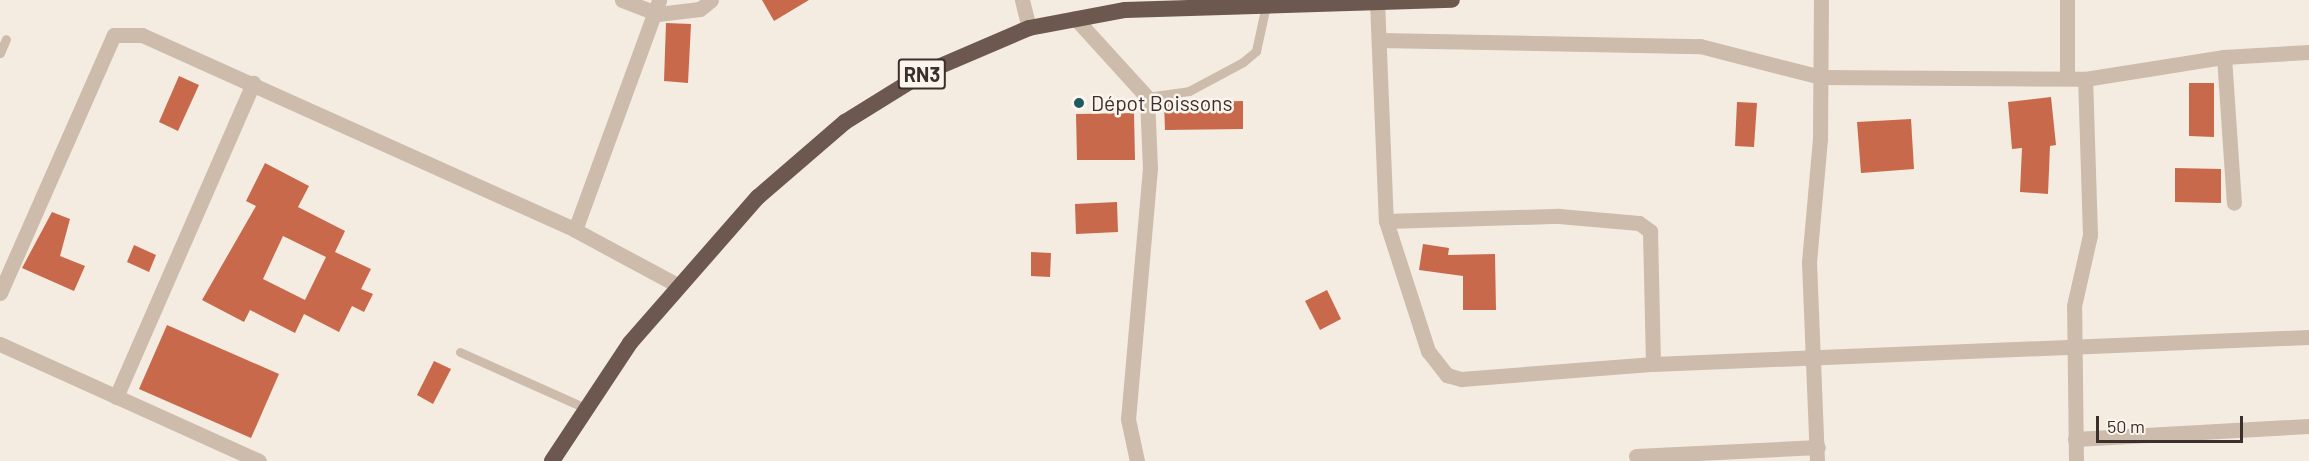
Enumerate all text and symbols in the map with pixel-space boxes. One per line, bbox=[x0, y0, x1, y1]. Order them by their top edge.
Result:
road number: RN3 bbox=[896, 57, 948, 91]
place label: Dépot Boissons bbox=[1091, 90, 1232, 116]
marker: Dépot Boissons bbox=[1072, 96, 1086, 110]
scale bar bbox=[2099, 404, 2246, 442]
text: 50 m bbox=[2107, 415, 2145, 437]

